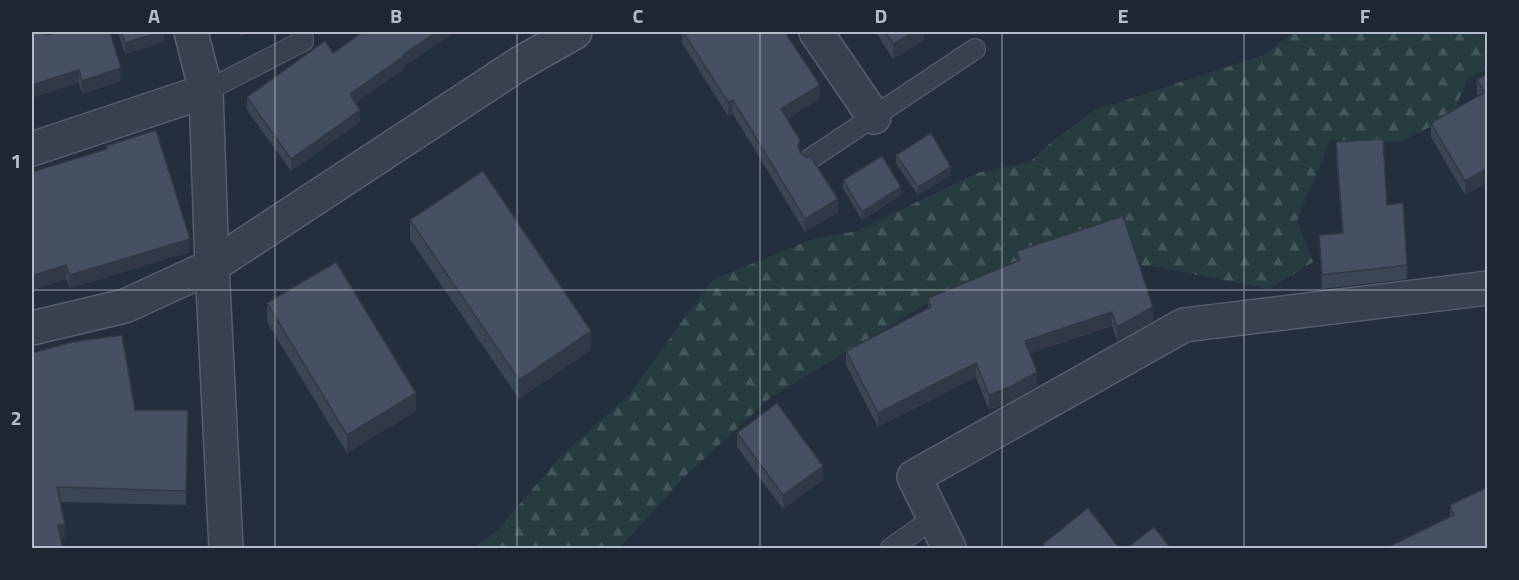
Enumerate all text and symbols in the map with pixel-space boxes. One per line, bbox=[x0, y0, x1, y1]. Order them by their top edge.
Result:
text: A bbox=[148, 0, 160, 31]
text: B bbox=[390, 0, 402, 31]
text: C bbox=[633, 0, 644, 31]
text: D bbox=[875, 0, 887, 31]
text: E bbox=[1117, 0, 1129, 31]
text: F bbox=[1360, 0, 1371, 31]
text: 1 bbox=[10, 145, 22, 176]
text: 2 bbox=[10, 402, 22, 433]

